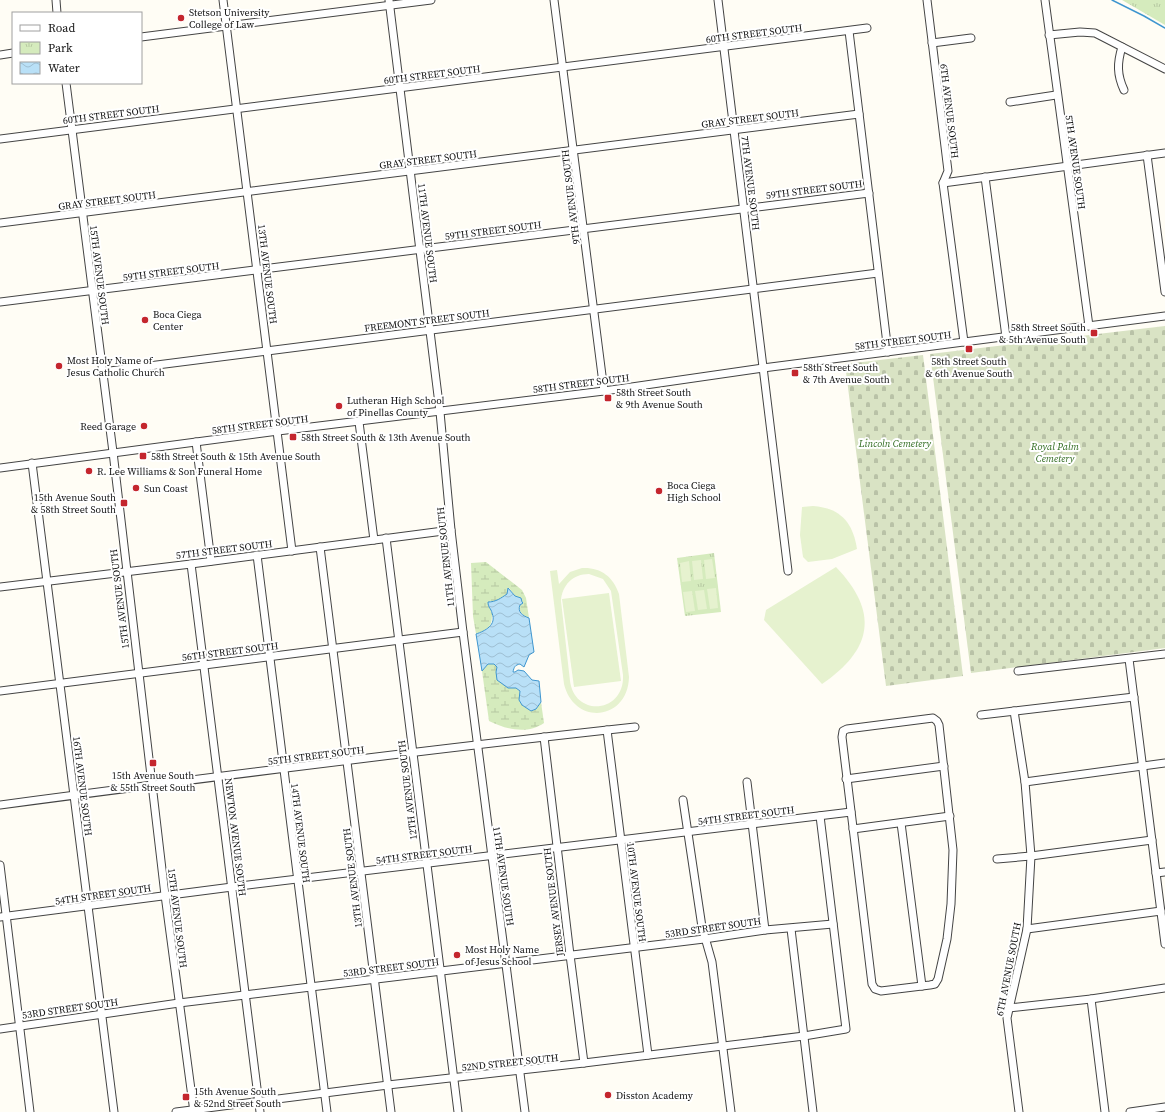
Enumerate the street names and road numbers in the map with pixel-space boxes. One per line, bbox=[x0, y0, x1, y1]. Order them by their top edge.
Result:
street label: 60TH STREET SOUTH bbox=[705, 21, 803, 46]
street label: 60TH STREET SOUTH bbox=[383, 62, 481, 87]
street label: 6TH AVENUE SOUTH bbox=[937, 63, 962, 159]
street label: 60TH STREET SOUTH bbox=[62, 102, 160, 127]
street label: GRAY STREET SOUTH bbox=[700, 106, 800, 131]
street label: 5TH AVENUE SOUTH bbox=[1062, 114, 1089, 210]
street label: 7TH AVENUE SOUTH bbox=[738, 135, 763, 231]
street label: GRAY STREET SOUTH bbox=[378, 147, 478, 172]
street label: 9TH AVENUE SOUTH bbox=[558, 149, 583, 245]
street label: 59TH STREET SOUTH bbox=[765, 177, 863, 202]
street label: 11TH AVENUE SOUTH bbox=[415, 183, 440, 284]
street label: GRAY STREET SOUTH bbox=[57, 188, 157, 213]
street label: 59TH STREET SOUTH bbox=[444, 218, 542, 243]
street label: 13TH AVENUE SOUTH bbox=[255, 224, 280, 325]
street label: 15TH AVENUE SOUTH bbox=[87, 225, 112, 326]
street label: 59TH STREET SOUTH bbox=[122, 259, 220, 284]
street label: FREEMONT STREET SOUTH bbox=[364, 306, 491, 335]
street label: 58TH STREET SOUTH bbox=[854, 328, 952, 353]
street label: 58TH STREET SOUTH bbox=[532, 371, 630, 396]
street label: 58TH STREET SOUTH bbox=[211, 412, 309, 437]
street label: 11TH AVENUE SOUTH bbox=[434, 506, 457, 607]
street label: 57TH STREET SOUTH bbox=[175, 537, 273, 562]
street label: 15TH AVENUE SOUTH bbox=[107, 548, 132, 649]
street label: 56TH STREET SOUTH bbox=[181, 639, 279, 664]
street label: 16TH AVENUE SOUTH bbox=[70, 736, 95, 837]
street label: 12TH AVENUE SOUTH bbox=[395, 739, 420, 840]
street label: 55TH STREET SOUTH bbox=[267, 743, 365, 768]
street label: NEWTON AVENUE SOUTH bbox=[222, 777, 249, 897]
street label: 14TH AVENUE SOUTH bbox=[288, 783, 313, 884]
street label: 54TH STREET SOUTH bbox=[697, 803, 795, 828]
street label: 11TH AVENUE SOUTH bbox=[490, 826, 517, 927]
street label: 13TH AVENUE SOUTH bbox=[340, 827, 365, 928]
street label: 54TH STREET SOUTH bbox=[375, 842, 473, 867]
street label: 10TH AVENUE SOUTH bbox=[624, 842, 649, 943]
street label: JERSEY AVENUE SOUTH bbox=[540, 847, 567, 958]
street label: 15TH AVENUE SOUTH bbox=[165, 868, 190, 969]
street label: 54TH STREET SOUTH bbox=[54, 881, 152, 908]
street label: 53RD STREET SOUTH bbox=[664, 914, 762, 941]
street label: 6TH AVENUE SOUTH bbox=[993, 921, 1024, 1017]
street label: 53RD STREET SOUTH bbox=[342, 955, 440, 980]
street label: 53RD STREET SOUTH bbox=[21, 995, 119, 1022]
street label: 52ND STREET SOUTH bbox=[461, 1051, 559, 1074]

